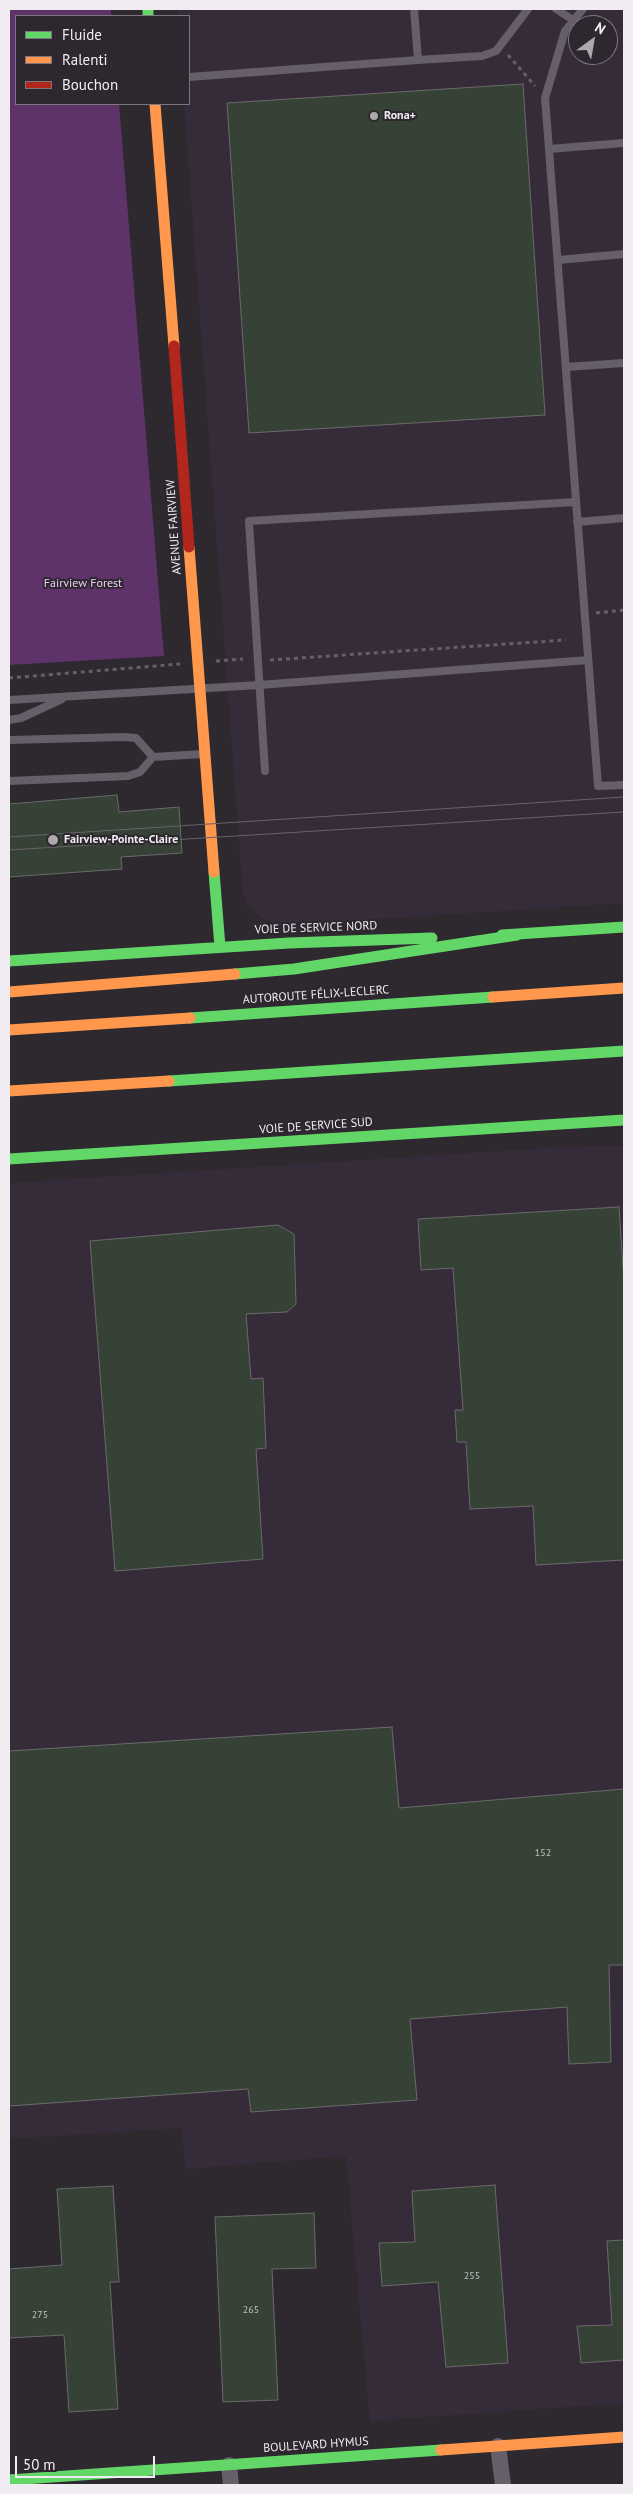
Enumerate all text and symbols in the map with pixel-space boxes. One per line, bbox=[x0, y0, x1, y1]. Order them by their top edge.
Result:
legend bbox=[15, 15, 190, 105]
north arrow bbox=[568, 15, 618, 65]
text: N bbox=[592, 18, 609, 38]
text: Fluide bbox=[62, 25, 102, 44]
text: Ralenti bbox=[62, 50, 108, 69]
text: Bouchon bbox=[62, 75, 118, 94]
place label: Rona+ bbox=[384, 109, 416, 123]
marker: Rona+ bbox=[368, 110, 380, 122]
street label: AVENUE FAIRVIEW bbox=[163, 479, 185, 575]
park label: Fairview Forest bbox=[44, 577, 122, 591]
marker: Fairview-Pointe-Claire bbox=[46, 833, 60, 847]
place label: Fairview-Pointe-Claire bbox=[64, 833, 178, 847]
street label: VOIE DE SERVICE NORD bbox=[254, 919, 378, 937]
street label: AUTOROUTE FÉLIX-LECLERC bbox=[242, 983, 390, 1007]
street label: VOIE DE SERVICE SUD bbox=[259, 1115, 373, 1137]
house number: 152 bbox=[535, 1847, 551, 1859]
house number: 255 bbox=[464, 2270, 480, 2282]
house number: 265 bbox=[243, 2304, 259, 2316]
house number: 275 bbox=[32, 2309, 48, 2321]
street label: BOULEVARD HYMUS bbox=[263, 2434, 369, 2456]
scale bar bbox=[18, 2446, 158, 2478]
text: 50 m bbox=[23, 2455, 56, 2474]

